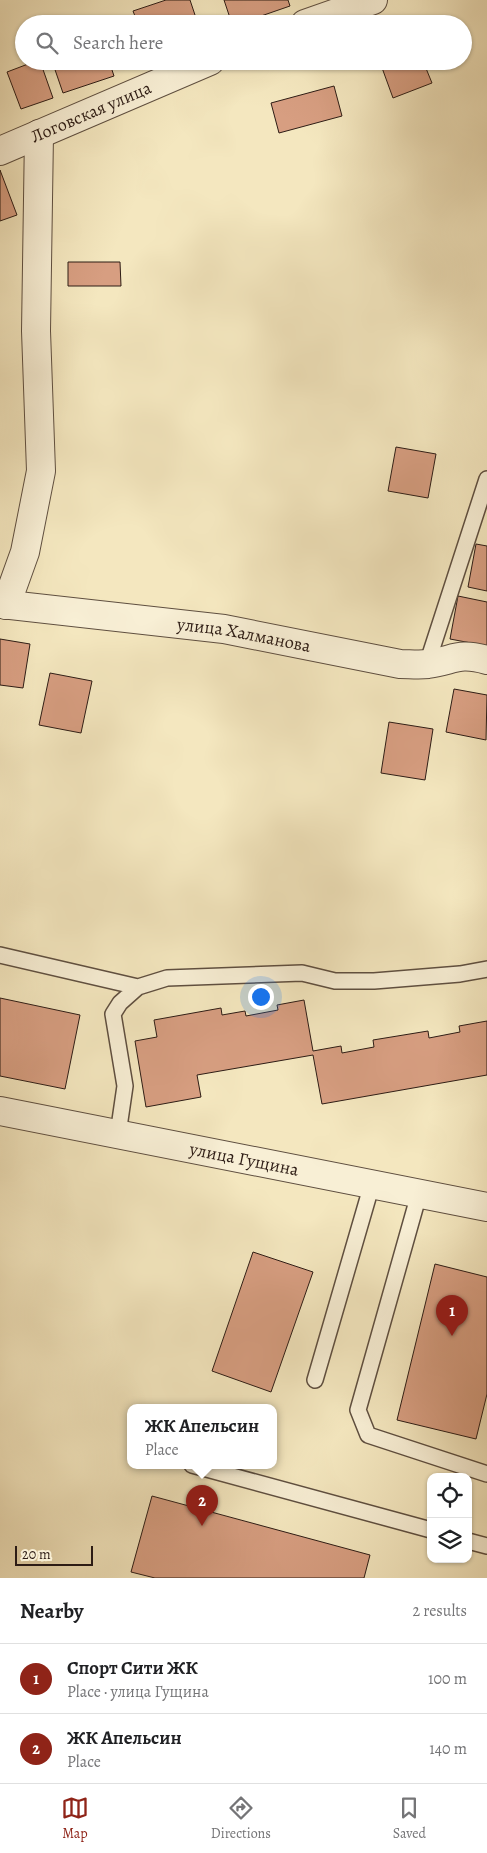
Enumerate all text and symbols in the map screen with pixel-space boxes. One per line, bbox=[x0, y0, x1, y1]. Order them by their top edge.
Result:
search box bbox=[15, 15, 472, 70]
icon: search bbox=[33, 29, 61, 57]
text: Search here bbox=[73, 30, 163, 56]
street label: Логовская улица bbox=[27, 75, 156, 148]
street label: улица Халманова bbox=[175, 612, 314, 658]
your location bbox=[248, 984, 274, 1010]
street label: улица Гущина bbox=[187, 1136, 302, 1182]
pin: 1 bbox=[436, 1295, 468, 1336]
popup bbox=[127, 1404, 277, 1469]
text: ЖК Апельсин bbox=[145, 1413, 259, 1439]
text: Place bbox=[145, 1439, 179, 1461]
map controls bbox=[427, 1473, 472, 1563]
button: locate bbox=[427, 1473, 472, 1518]
pin: 2 bbox=[186, 1485, 218, 1526]
button: layers bbox=[427, 1518, 472, 1563]
scale bar bbox=[15, 1543, 92, 1566]
text: 20 m bbox=[22, 1545, 51, 1564]
text: Nearby bbox=[20, 1597, 83, 1625]
text: 2 results bbox=[412, 1600, 467, 1622]
text: Спорт Сити ЖК bbox=[67, 1655, 198, 1681]
text: 1 bbox=[33, 1668, 39, 1690]
text: 100 m bbox=[428, 1668, 467, 1690]
text: Place · улица Гущина bbox=[67, 1681, 209, 1703]
text: ЖК Апельсин bbox=[67, 1725, 182, 1751]
text: 2 bbox=[32, 1738, 40, 1760]
text: 140 m bbox=[429, 1738, 467, 1760]
text: Place bbox=[67, 1751, 101, 1773]
tab: Map bbox=[61, 1794, 89, 1843]
tab: Directions bbox=[211, 1794, 271, 1843]
tab: Saved bbox=[393, 1794, 426, 1843]

